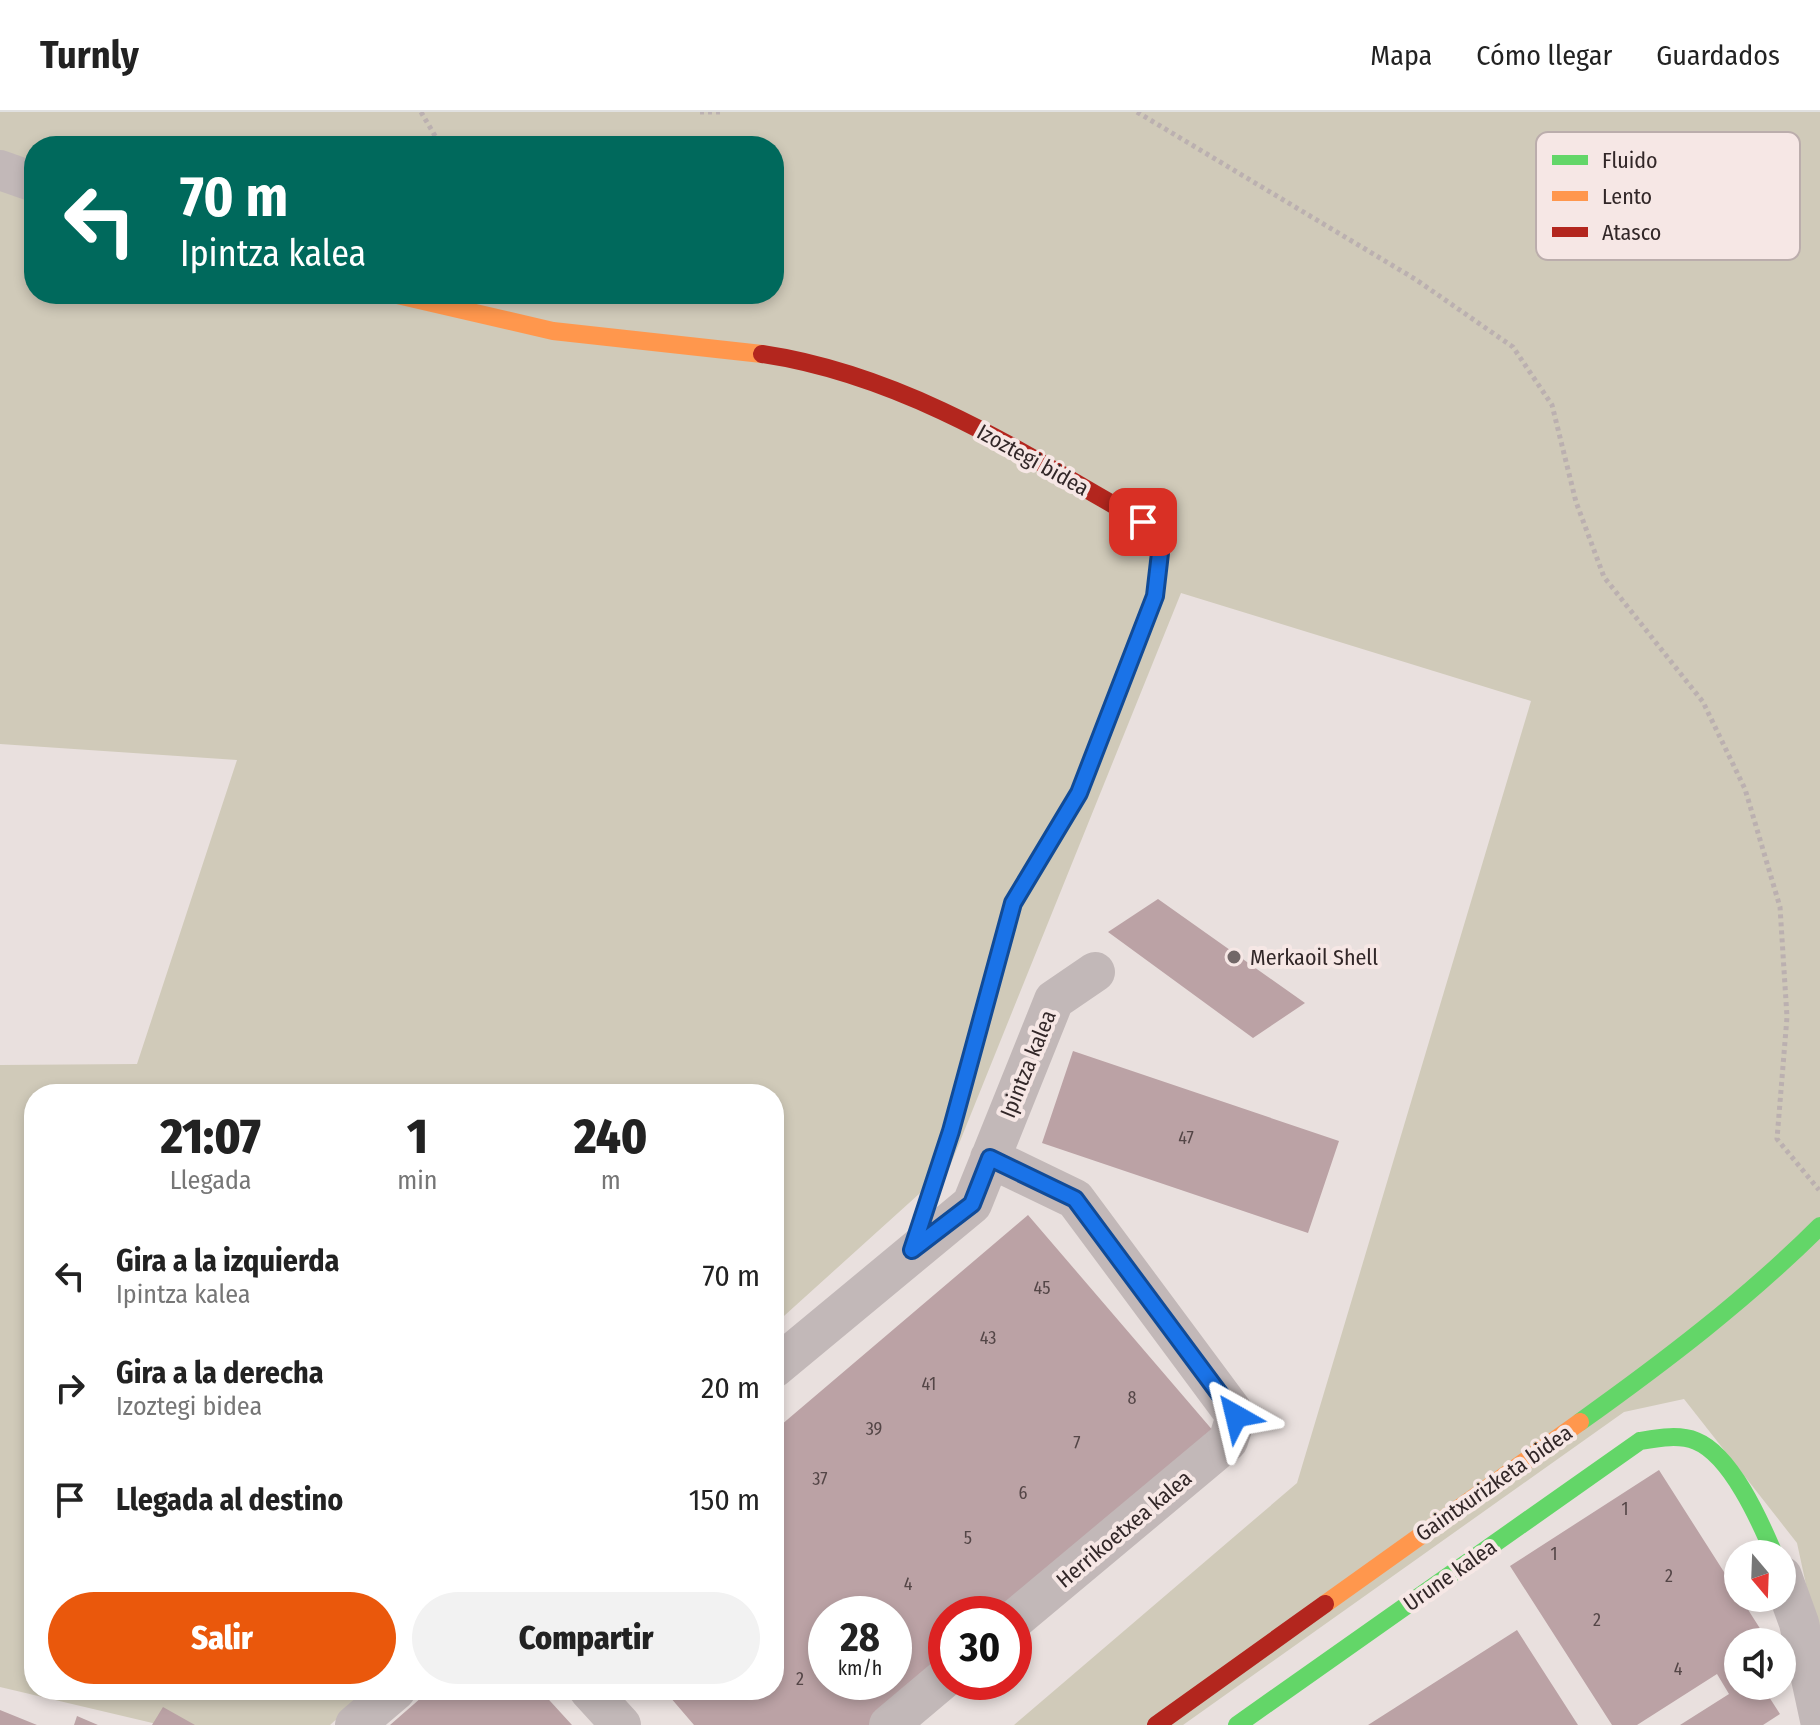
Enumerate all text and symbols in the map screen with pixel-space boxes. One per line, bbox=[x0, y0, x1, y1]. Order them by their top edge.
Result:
text: Turnly bbox=[40, 32, 139, 78]
text: Mapa bbox=[1370, 39, 1432, 72]
text: Cómo llegar bbox=[1476, 39, 1612, 72]
text: Guardados bbox=[1656, 39, 1780, 72]
legend bbox=[1536, 132, 1800, 260]
text: Fluido bbox=[1602, 147, 1658, 174]
text: 70 m bbox=[180, 164, 288, 231]
icon: left bbox=[48, 168, 152, 272]
text: Lento bbox=[1602, 183, 1652, 210]
text: Atasco bbox=[1602, 219, 1661, 246]
text: Ipintza kalea bbox=[180, 232, 366, 276]
street label: Izoztegi bidea bbox=[972, 418, 1094, 502]
pin bbox=[1109, 488, 1177, 556]
icon: arrive bbox=[1121, 500, 1165, 544]
place label: Merkaoil Shell bbox=[1250, 944, 1378, 971]
marker: Merkaoil Shell bbox=[1225, 948, 1243, 966]
street label: Ipintza kalea bbox=[994, 1006, 1062, 1122]
text: 21:07 bbox=[161, 1108, 261, 1166]
text: 1 bbox=[407, 1108, 428, 1166]
text: 240 bbox=[574, 1108, 647, 1166]
house number: 47 bbox=[1178, 1127, 1194, 1149]
text: Llegada bbox=[170, 1165, 252, 1196]
text: min bbox=[397, 1165, 438, 1196]
text: m bbox=[601, 1165, 621, 1196]
text: Gira a la izquierda bbox=[116, 1243, 339, 1279]
icon: left bbox=[48, 1254, 92, 1298]
text: 70 m bbox=[702, 1258, 760, 1294]
house number: 45 bbox=[1034, 1277, 1050, 1299]
text: Ipintza kalea bbox=[116, 1279, 251, 1310]
house number: 43 bbox=[980, 1327, 996, 1349]
text: Gira a la derecha bbox=[116, 1355, 324, 1391]
icon: right bbox=[48, 1366, 92, 1410]
text: 20 m bbox=[701, 1370, 760, 1406]
house number: 41 bbox=[922, 1373, 936, 1395]
position arrow bbox=[1194, 1374, 1278, 1458]
house number: 8 bbox=[1128, 1387, 1137, 1409]
text: Izoztegi bidea bbox=[116, 1391, 262, 1422]
house number: 39 bbox=[866, 1418, 882, 1440]
street label: Gaintxurizketa bidea bbox=[1410, 1419, 1578, 1547]
house number: 7 bbox=[1073, 1432, 1081, 1454]
street label: Herrikoetxea kalea bbox=[1051, 1465, 1197, 1593]
house number: 37 bbox=[812, 1468, 828, 1490]
icon: arrive bbox=[48, 1478, 92, 1522]
text: Llegada al destino bbox=[116, 1482, 343, 1518]
text: 150 m bbox=[689, 1482, 760, 1518]
house number: 6 bbox=[1019, 1482, 1028, 1504]
house number: 1 bbox=[1621, 1498, 1629, 1520]
house number: 5 bbox=[964, 1527, 972, 1549]
street label: Urune kalea bbox=[1398, 1533, 1502, 1617]
north arrow bbox=[1724, 1540, 1796, 1612]
map controls bbox=[1724, 1540, 1796, 1700]
house number: 1 bbox=[1550, 1543, 1558, 1565]
house number: 2 bbox=[1665, 1565, 1673, 1587]
house number: 4 bbox=[904, 1573, 913, 1595]
button: Salir bbox=[48, 1592, 396, 1684]
button: Compartir bbox=[412, 1592, 760, 1684]
speed limit sign: 30 bbox=[928, 1596, 1032, 1700]
house number: 2 bbox=[1593, 1609, 1601, 1631]
text: 28 bbox=[840, 1614, 880, 1662]
button: sound bbox=[1724, 1628, 1796, 1700]
text: km/h bbox=[838, 1656, 882, 1680]
house number: 4 bbox=[1674, 1658, 1683, 1680]
house number: 2 bbox=[796, 1668, 804, 1690]

